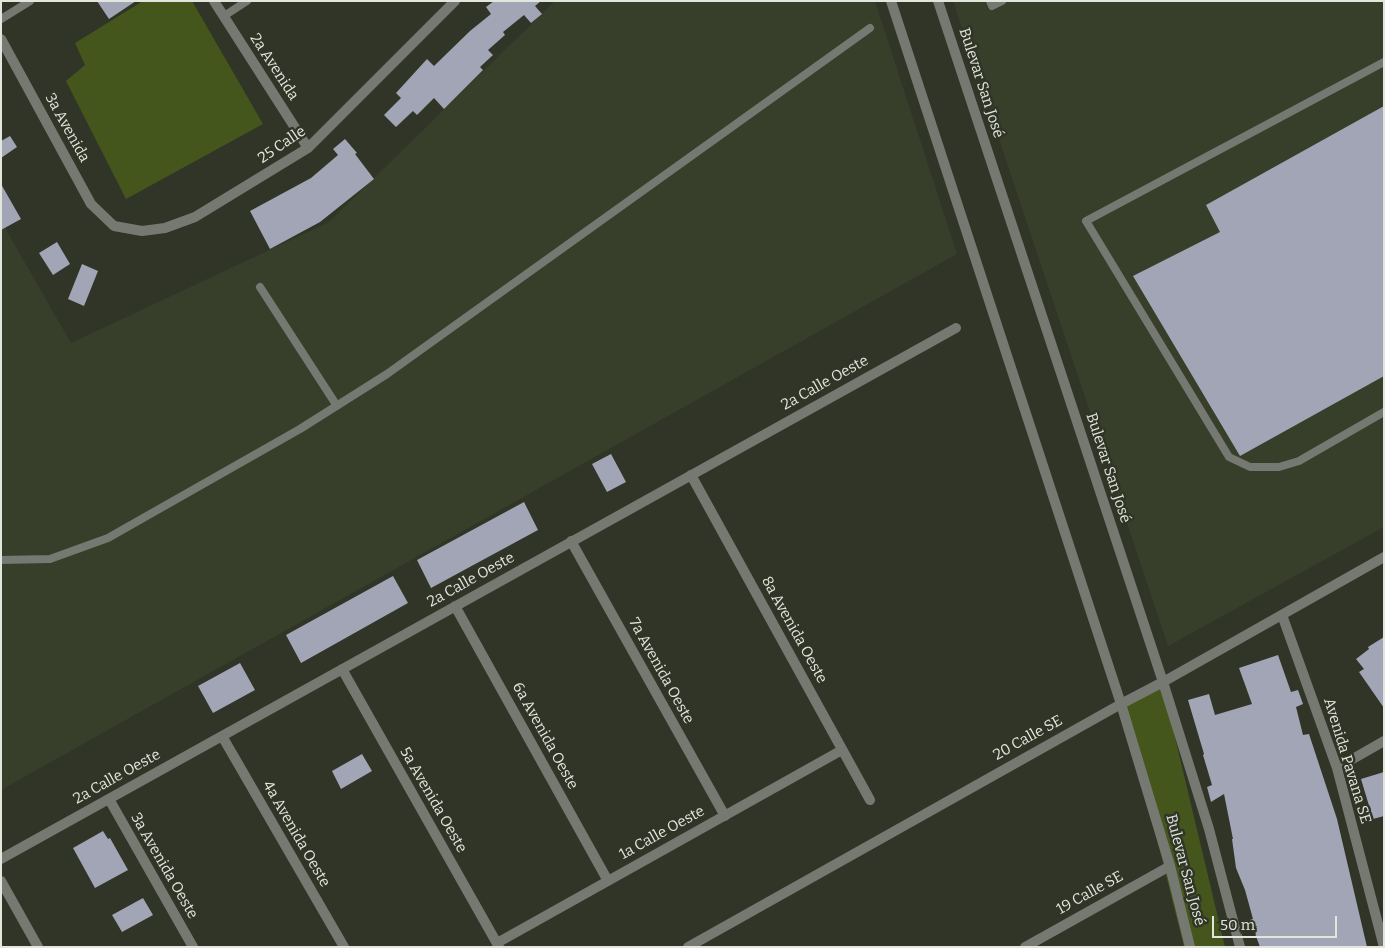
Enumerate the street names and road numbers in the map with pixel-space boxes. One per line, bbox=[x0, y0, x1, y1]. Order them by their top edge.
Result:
street label: Bulevar San José bbox=[955, 26, 1007, 140]
street label: 2a Avenida bbox=[246, 30, 302, 104]
street label: 3a Avenida bbox=[41, 90, 93, 166]
street label: 25 Calle bbox=[255, 123, 309, 167]
street label: 2a Calle Oeste bbox=[778, 352, 872, 414]
street label: Bulevar San José bbox=[1082, 411, 1134, 525]
street label: 2a Calle Oeste bbox=[424, 549, 518, 611]
street label: 8a Avenida Oeste bbox=[757, 573, 831, 687]
street label: 7a Avenida Oeste bbox=[624, 615, 698, 727]
street label: 6a Avenida Oeste bbox=[508, 679, 582, 793]
street label: Avenida Pavana SE bbox=[1319, 696, 1375, 826]
street label: 20 Calle SE bbox=[990, 712, 1066, 764]
street label: 5a Avenida Oeste bbox=[396, 744, 470, 856]
street label: 2a Calle Oeste bbox=[70, 746, 164, 808]
street label: 4a Avenida Oeste bbox=[258, 778, 334, 890]
street label: 1a Calle Oeste bbox=[616, 802, 708, 864]
street label: 3a Avenida Oeste bbox=[126, 810, 202, 922]
street label: Bulevar San José bbox=[1161, 812, 1209, 928]
street label: 19 Calle SE bbox=[1054, 867, 1126, 919]

